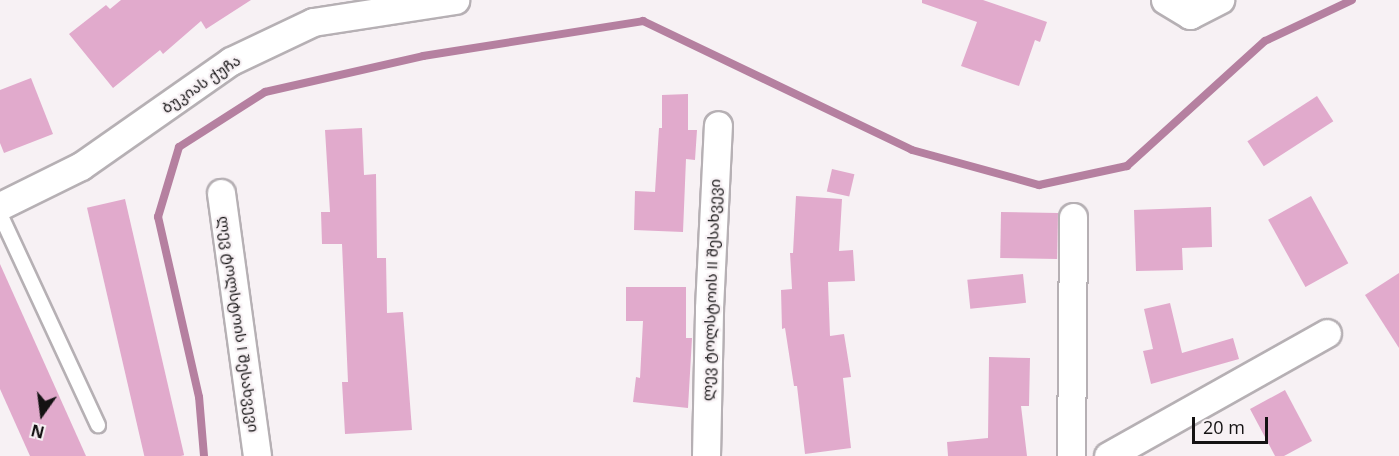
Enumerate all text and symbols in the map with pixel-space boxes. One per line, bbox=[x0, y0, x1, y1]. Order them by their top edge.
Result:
street label: ბუკიას ქუჩა bbox=[158, 51, 244, 117]
street label: ლევ ტოლსტოის II შესახვევი bbox=[698, 179, 724, 401]
street label: ლევ ტოლსტოის I შესახვევი bbox=[215, 215, 263, 433]
north arrow bbox=[12, 384, 72, 444]
scale bar bbox=[1195, 405, 1272, 443]
text: 20 m bbox=[1203, 415, 1245, 439]
text: N bbox=[29, 419, 47, 444]

